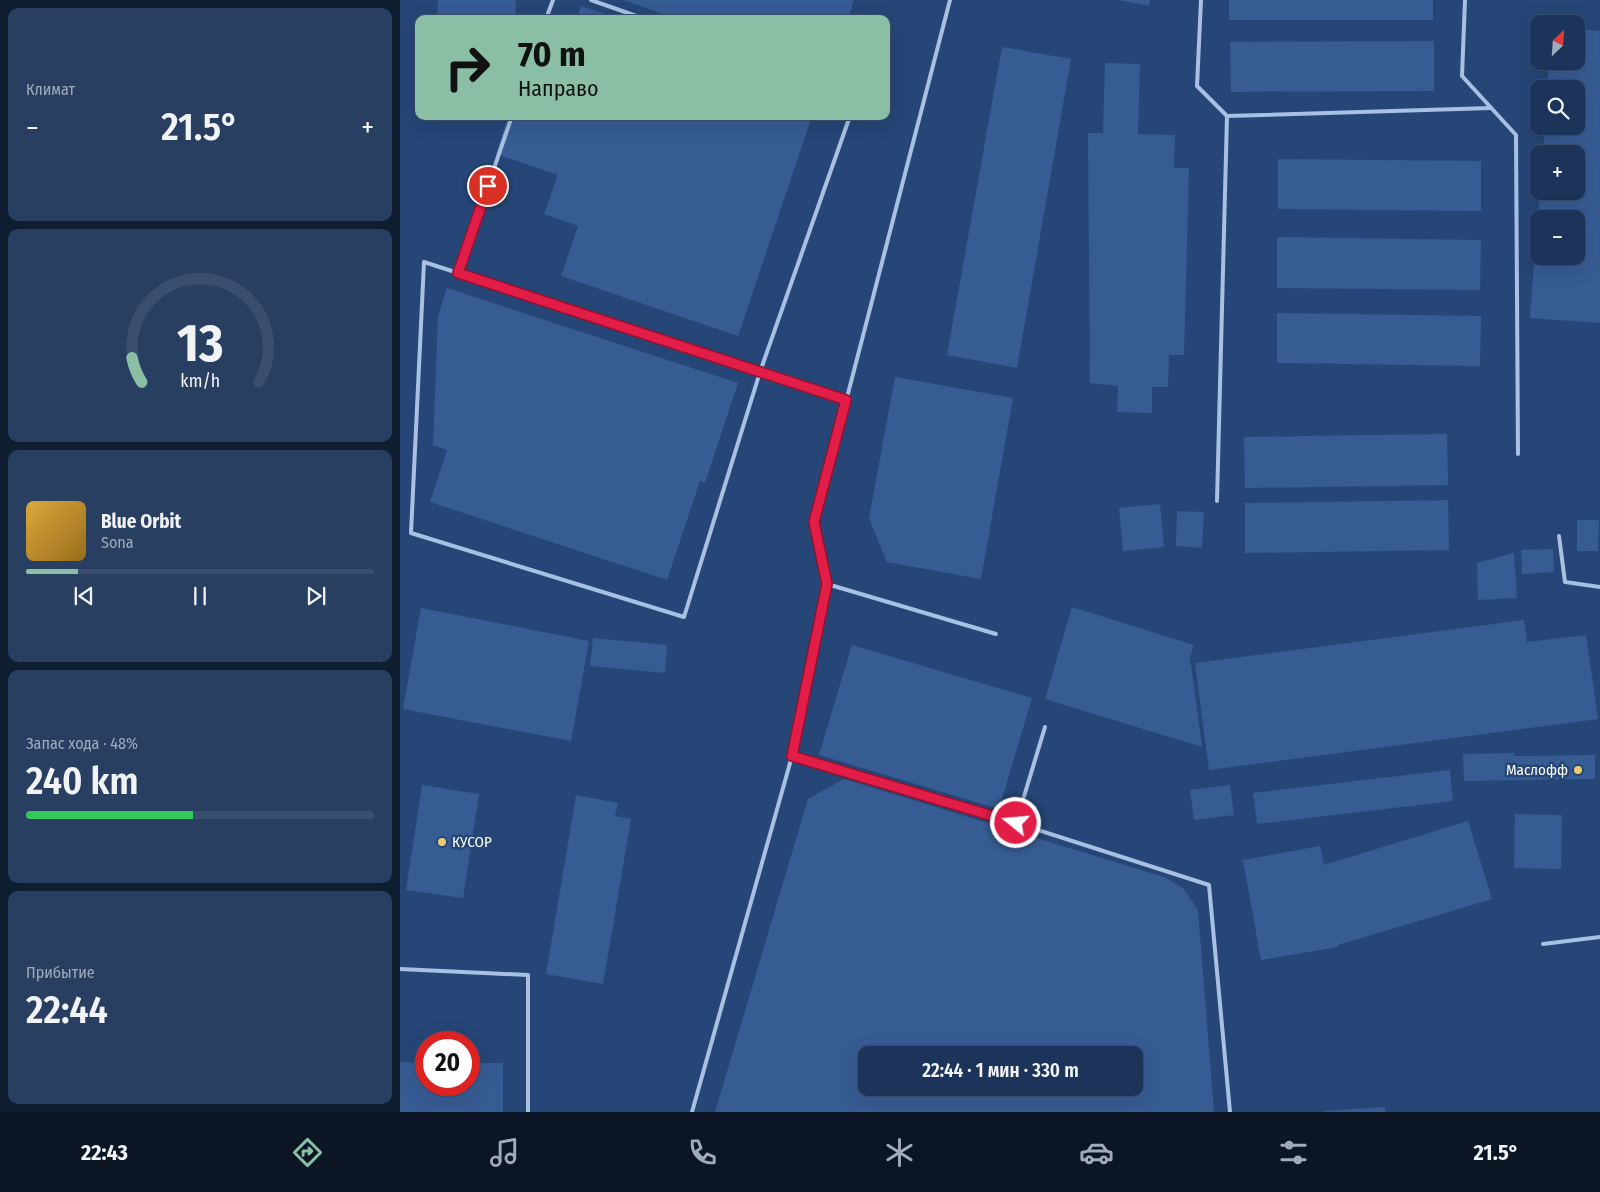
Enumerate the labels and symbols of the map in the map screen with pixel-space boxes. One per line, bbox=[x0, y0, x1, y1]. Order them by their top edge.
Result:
north arrow bbox=[1530, 15, 1585, 70]
pin bbox=[467, 165, 509, 207]
place label: Маслофф bbox=[1506, 761, 1568, 779]
marker: Маслофф bbox=[1572, 764, 1584, 776]
position arrow bbox=[989, 796, 1041, 848]
place label: КУСОР bbox=[452, 833, 492, 851]
marker: КУСОР bbox=[436, 836, 448, 848]
speed limit sign: 20 bbox=[415, 1031, 480, 1096]

